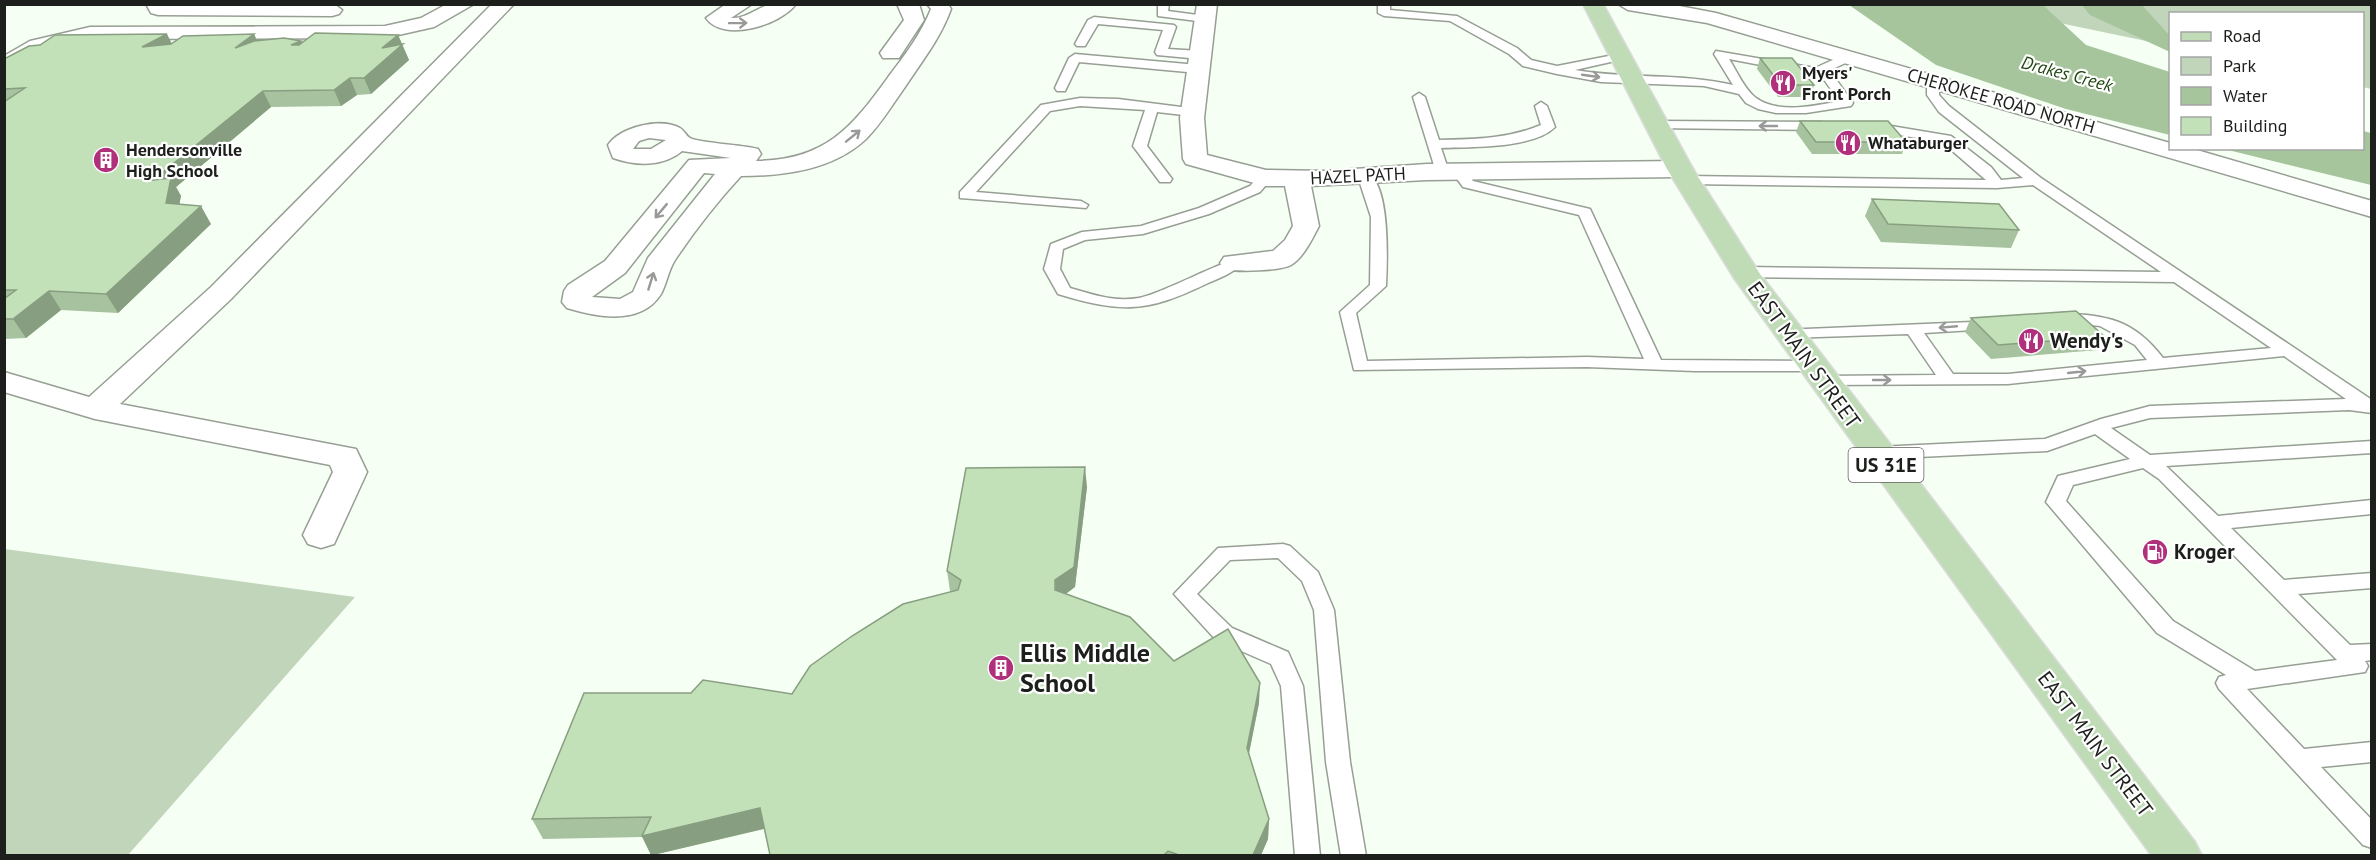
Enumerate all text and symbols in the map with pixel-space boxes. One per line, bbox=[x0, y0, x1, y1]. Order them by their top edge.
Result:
legend bbox=[2169, 12, 2364, 150]
one-way arrow bbox=[728, 17, 747, 29]
text: Road bbox=[2223, 24, 2261, 47]
water label: Drakes Creek bbox=[2019, 50, 2116, 97]
text: Park bbox=[2223, 54, 2256, 77]
place label: Myers' Front Porch bbox=[1802, 61, 1891, 105]
street label: CHEROKEE ROAD NORTH bbox=[1905, 63, 2098, 138]
restaurant icon: Myers' Front Porch bbox=[1768, 68, 1798, 98]
one-way arrow bbox=[1581, 71, 1601, 82]
text: Water bbox=[2223, 84, 2267, 107]
text: Building bbox=[2223, 114, 2287, 137]
one-way arrow bbox=[1759, 120, 1779, 132]
restaurant icon: Whataburger bbox=[1833, 128, 1863, 158]
one-way arrow bbox=[845, 129, 861, 142]
place label: Whataburger bbox=[1868, 131, 1969, 154]
place label: Hendersonville High School bbox=[126, 138, 242, 182]
building icon: Hendersonville High School bbox=[91, 145, 121, 175]
street label: HAZEL PATH bbox=[1310, 162, 1406, 189]
one-way arrow bbox=[654, 203, 668, 218]
one-way arrow bbox=[646, 272, 657, 291]
street label: EAST MAIN STREET bbox=[1742, 276, 1867, 434]
one-way arrow bbox=[1939, 322, 1959, 333]
restaurant icon: Wendy's bbox=[2016, 326, 2046, 356]
place label: Wendy's bbox=[2050, 327, 2123, 354]
one-way arrow bbox=[2066, 366, 2086, 377]
one-way arrow bbox=[1872, 374, 1892, 386]
road number: US 31E bbox=[1848, 448, 1924, 482]
fuel station icon: Kroger bbox=[2140, 537, 2170, 567]
place label: Kroger bbox=[2174, 538, 2235, 565]
place label: Ellis Middle School bbox=[1020, 636, 1150, 699]
building icon: Ellis Middle School bbox=[986, 653, 1016, 683]
street label: EAST MAIN STREET bbox=[2032, 666, 2159, 822]

